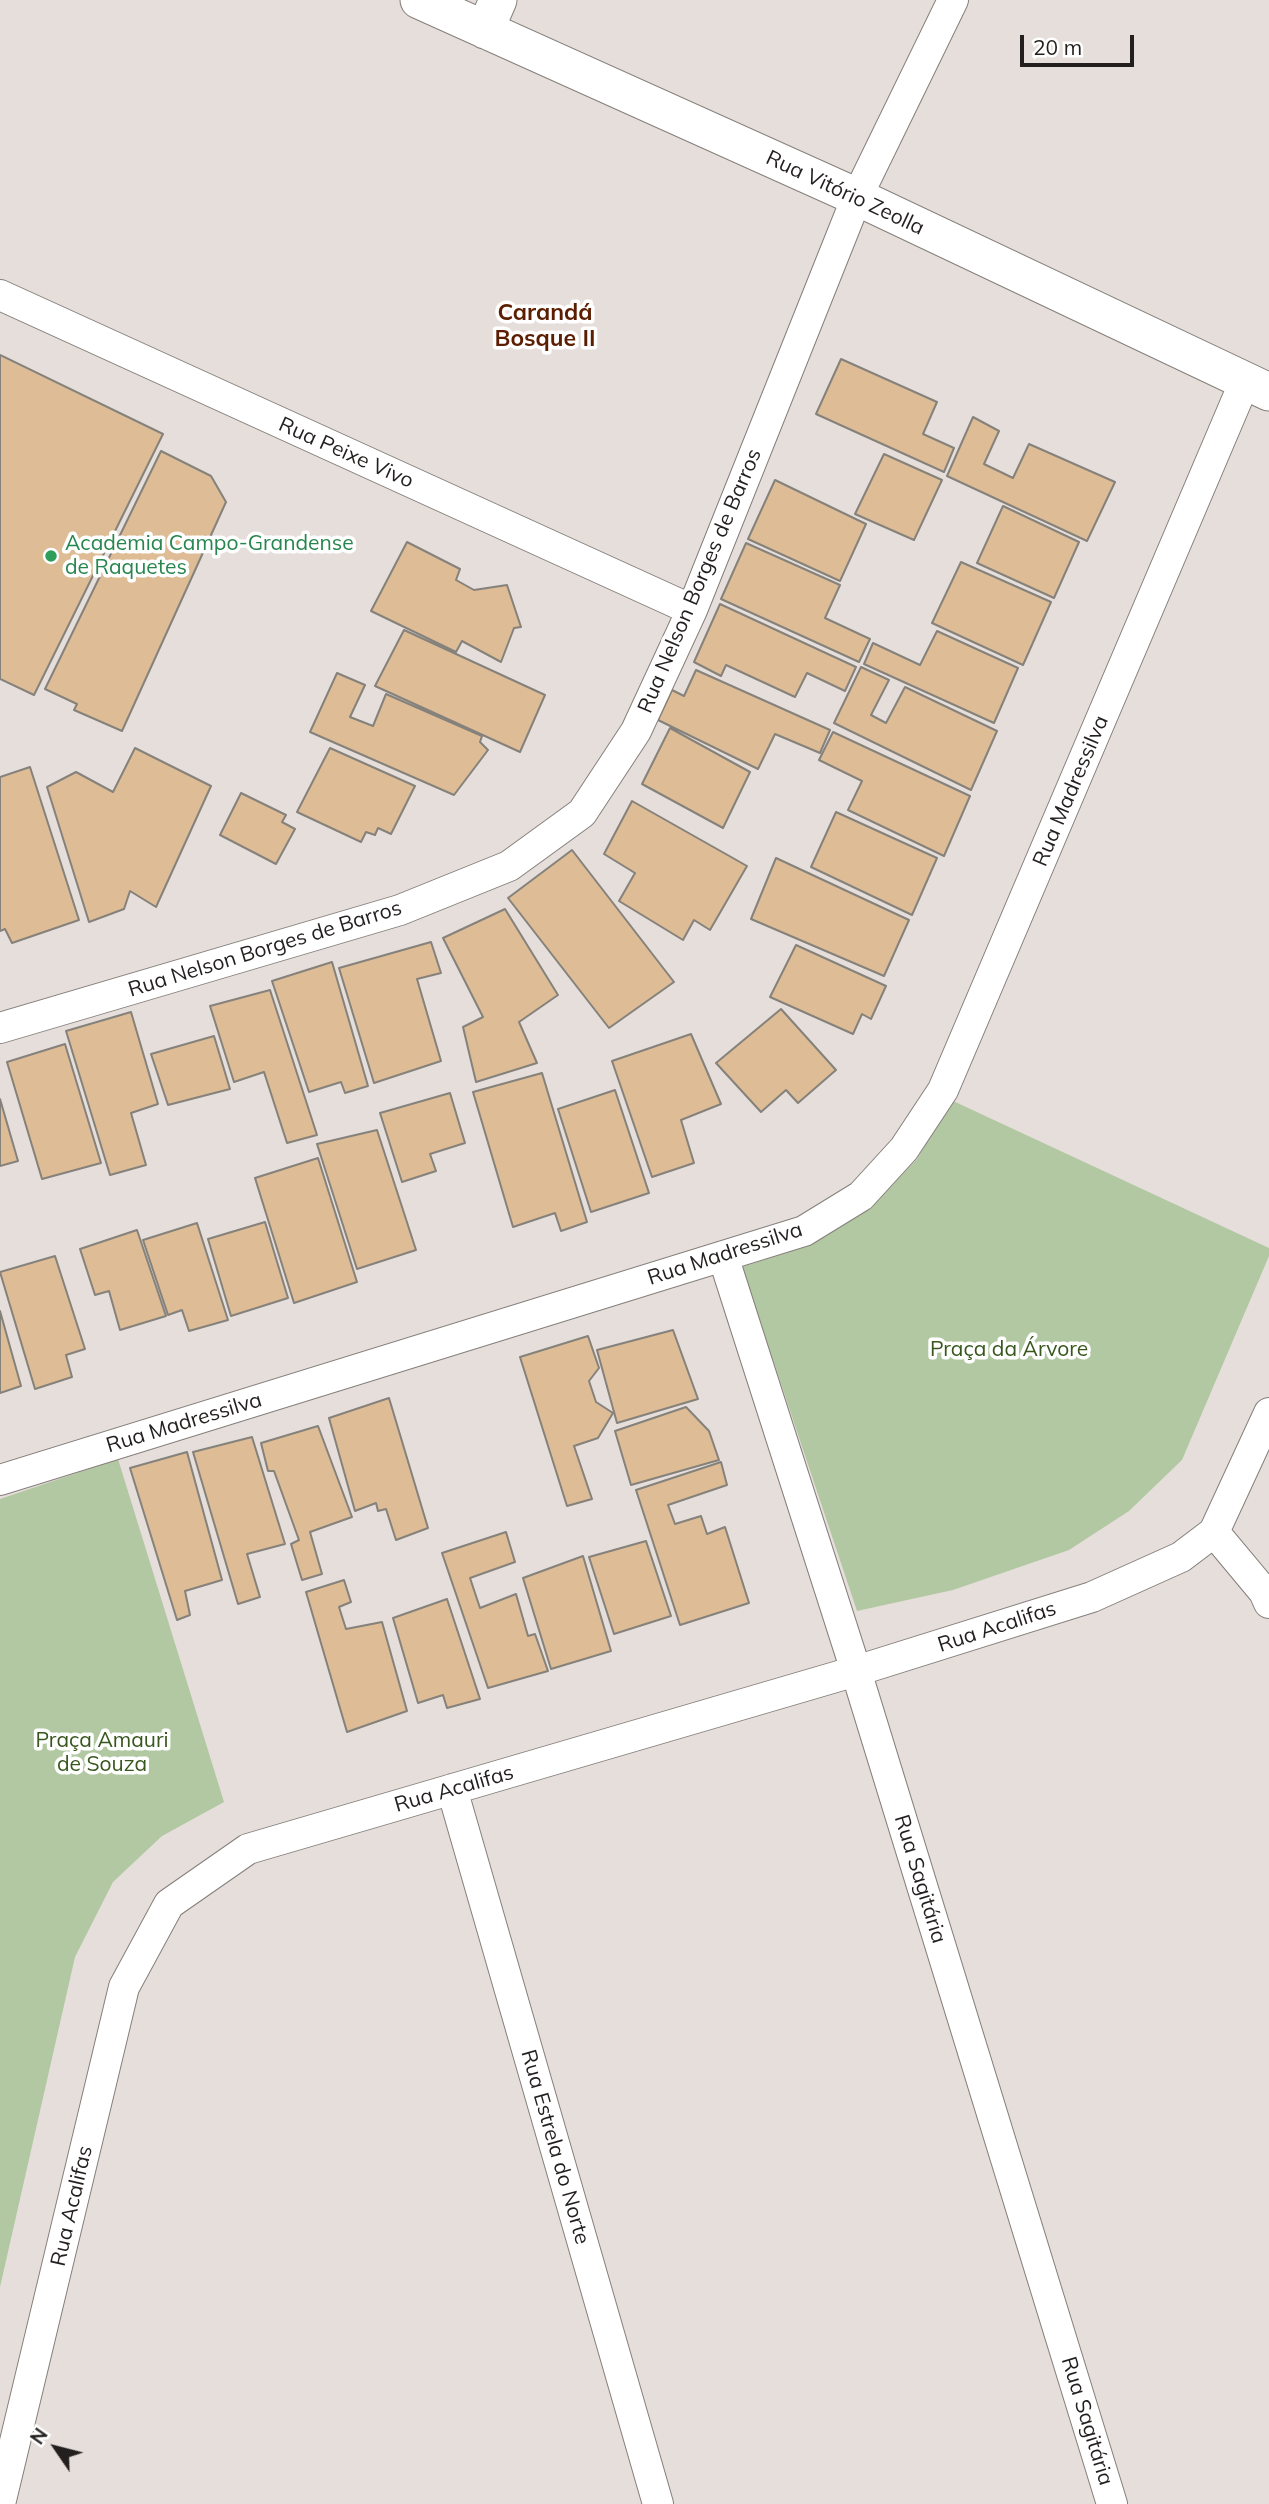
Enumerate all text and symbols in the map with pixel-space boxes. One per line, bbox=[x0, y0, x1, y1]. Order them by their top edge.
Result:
scale bar bbox=[1024, 21, 1138, 65]
text: 20 m bbox=[1033, 34, 1082, 60]
street label: Rua Vitório Zeolla bbox=[762, 145, 928, 241]
district label: Carandá Bosque II bbox=[495, 299, 595, 353]
street label: Rua Peixe Vivo bbox=[275, 412, 417, 494]
street label: Rua Nelson Borges de Barros bbox=[633, 445, 767, 717]
place label: Academia Campo-Grandense de Raquetes bbox=[65, 531, 354, 581]
marker: Academia Campo-Grandense de Raquetes bbox=[43, 548, 59, 564]
street label: Rua Madressilva bbox=[1028, 712, 1114, 870]
street label: Rua Nelson Borges de Barros bbox=[125, 895, 405, 1003]
street label: Rua Madressilva bbox=[644, 1217, 806, 1291]
park label: Praça da Árvore bbox=[930, 1337, 1088, 1363]
street label: Rua Madressilva bbox=[103, 1387, 265, 1459]
street label: Rua Acalifas bbox=[935, 1596, 1059, 1658]
park label: Praça Amauri de Souza bbox=[35, 1728, 169, 1778]
street label: Rua Acalifas bbox=[391, 1760, 517, 1818]
street label: Rua Sagitária bbox=[888, 1812, 952, 1946]
street label: Rua Estrela do Norte bbox=[515, 2047, 595, 2247]
street label: Rua Acalifas bbox=[46, 2143, 98, 2269]
street label: Rua Sagitária bbox=[1055, 2354, 1119, 2488]
north arrow bbox=[21, 2413, 91, 2483]
text: N bbox=[25, 2423, 53, 2449]

